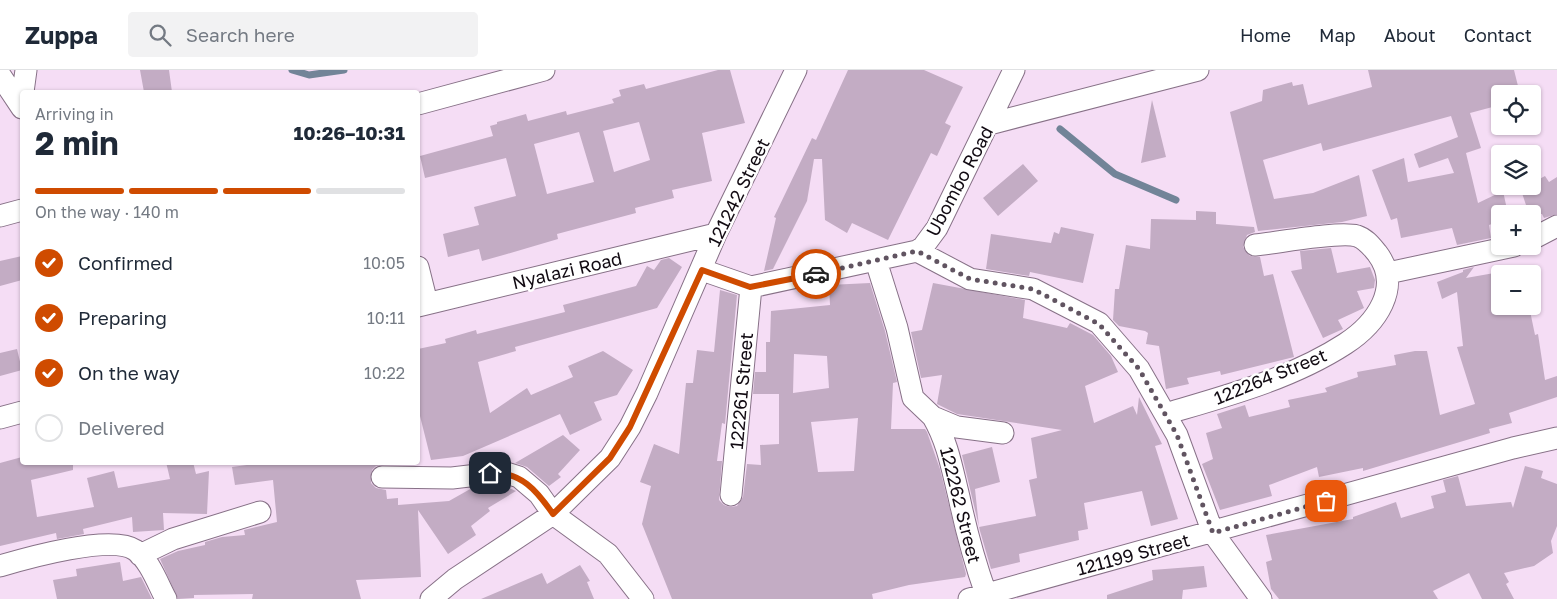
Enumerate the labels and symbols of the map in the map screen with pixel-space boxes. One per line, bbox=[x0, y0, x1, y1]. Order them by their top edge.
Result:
street label: Ubombo Road bbox=[921, 122, 997, 240]
street label: 121242 Street bbox=[702, 134, 774, 250]
street label: Nyalazi Road bbox=[510, 247, 624, 293]
courier bbox=[791, 249, 841, 299]
street label: 122261 Street bbox=[725, 332, 757, 450]
street label: 122264 Street bbox=[1210, 343, 1330, 409]
street label: 122262 Street bbox=[936, 445, 986, 565]
pin bbox=[469, 452, 511, 494]
pin bbox=[1305, 480, 1347, 522]
street label: 121199 Street bbox=[1074, 528, 1192, 580]

